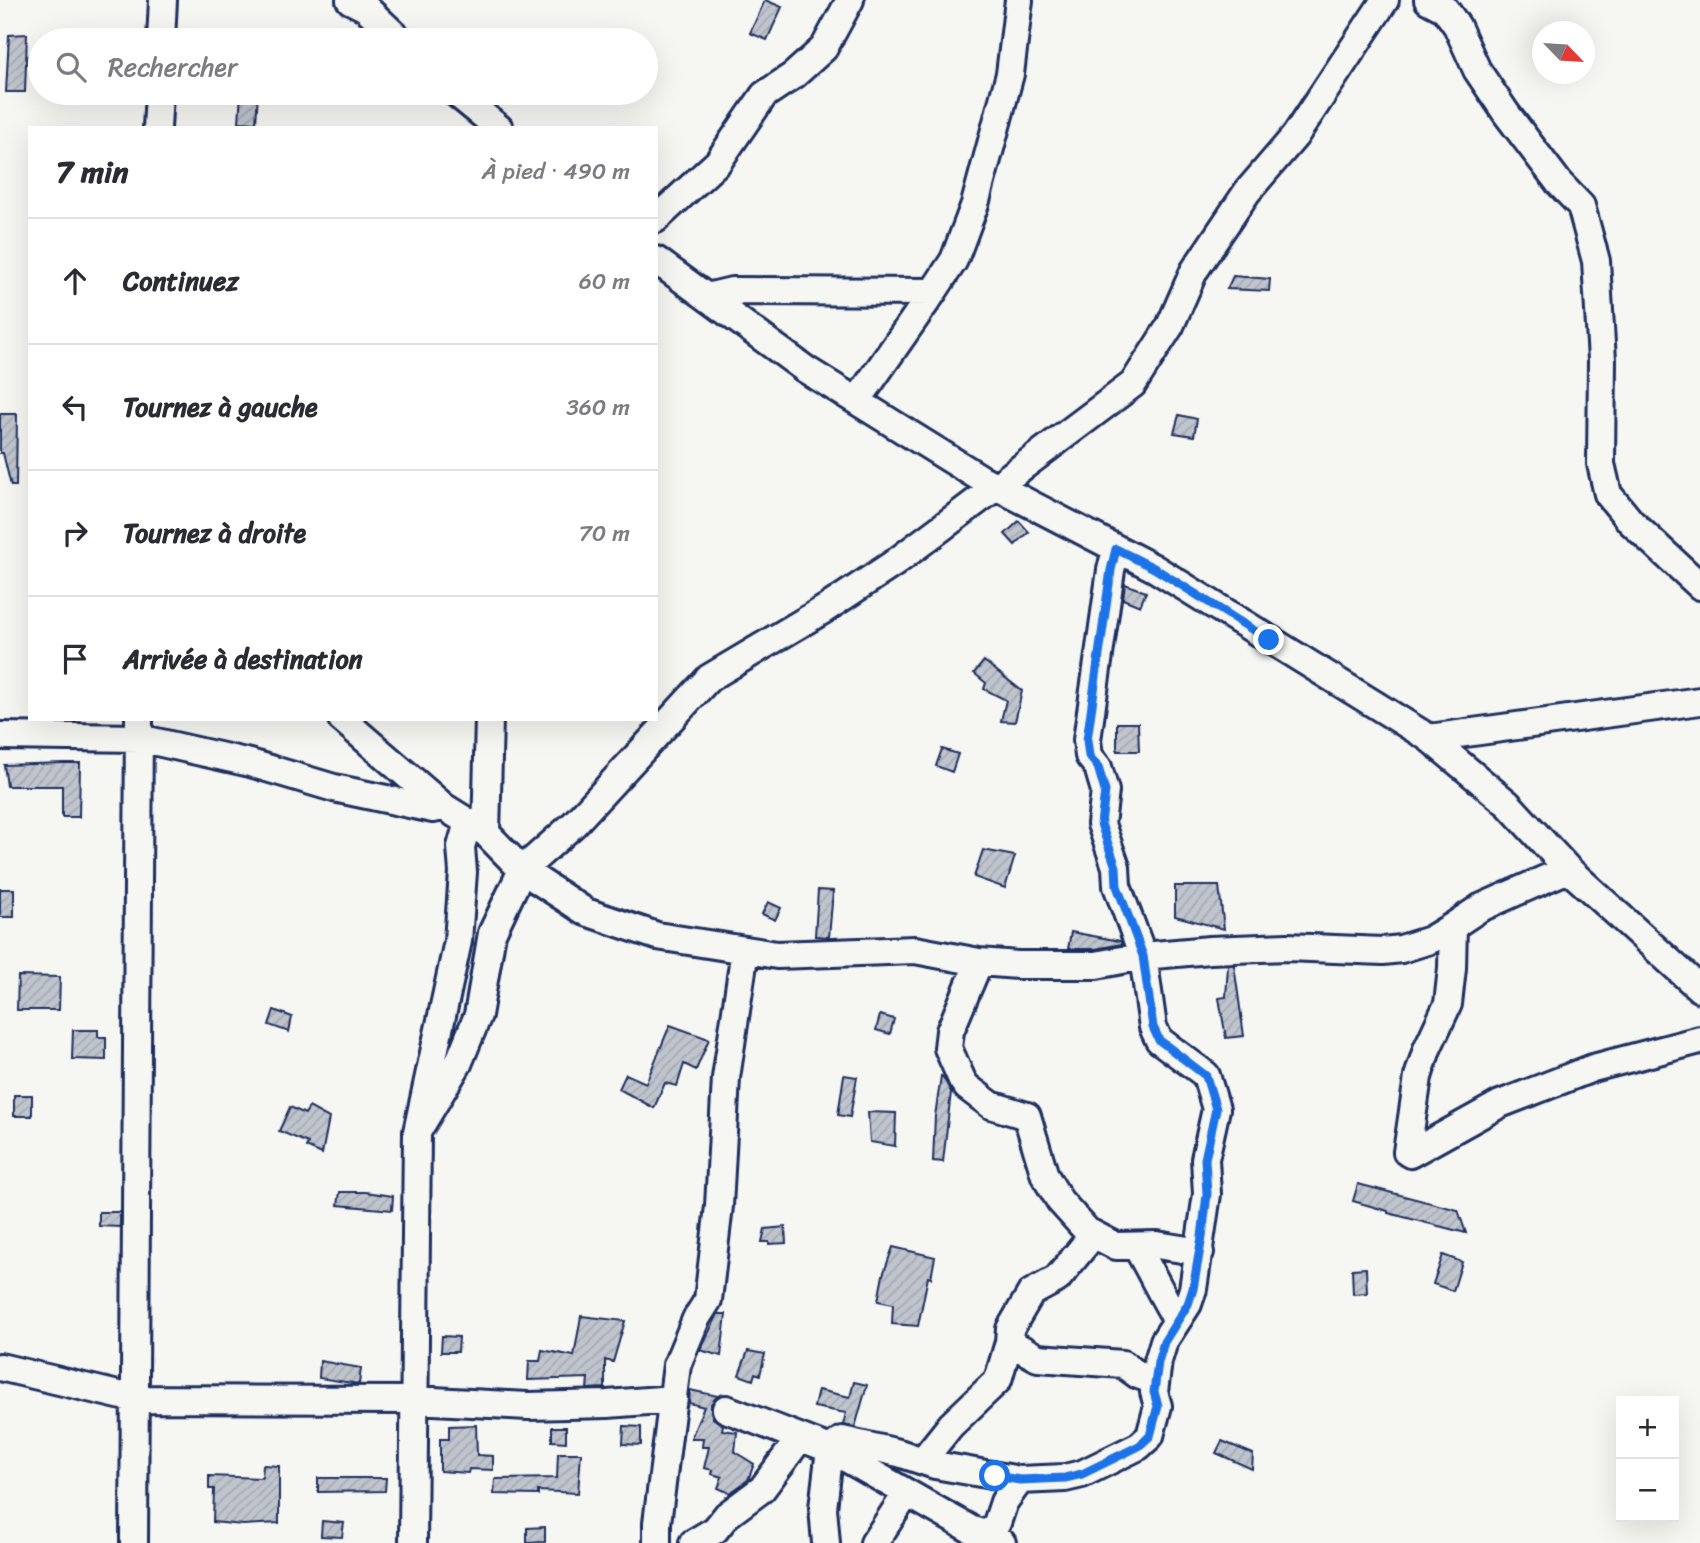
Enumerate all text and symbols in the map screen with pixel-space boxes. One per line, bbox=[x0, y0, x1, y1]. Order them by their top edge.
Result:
north arrow bbox=[1532, 21, 1595, 84]
search box bbox=[28, 28, 658, 105]
text: Rechercher bbox=[108, 44, 238, 90]
icon: search bbox=[52, 48, 90, 86]
text: 7 min bbox=[56, 145, 128, 199]
text: À pied · 490 m bbox=[482, 151, 630, 192]
text: Continuez bbox=[123, 258, 239, 304]
text: 60 m bbox=[579, 261, 630, 302]
icon: ahead bbox=[56, 262, 94, 300]
text: Tournez à gauche bbox=[123, 384, 318, 430]
text: 360 m bbox=[566, 387, 630, 428]
icon: left bbox=[56, 388, 94, 426]
text: Tournez à droite bbox=[123, 510, 306, 556]
text: 70 m bbox=[579, 513, 630, 554]
icon: right bbox=[56, 514, 94, 552]
route end bbox=[1253, 624, 1284, 655]
text: Arrivée à destination bbox=[123, 636, 363, 682]
icon: arrive bbox=[56, 640, 94, 678]
map controls bbox=[1616, 1396, 1679, 1522]
button: + bbox=[1616, 1396, 1679, 1459]
button: − bbox=[1616, 1459, 1679, 1522]
route start bbox=[979, 1460, 1010, 1491]

